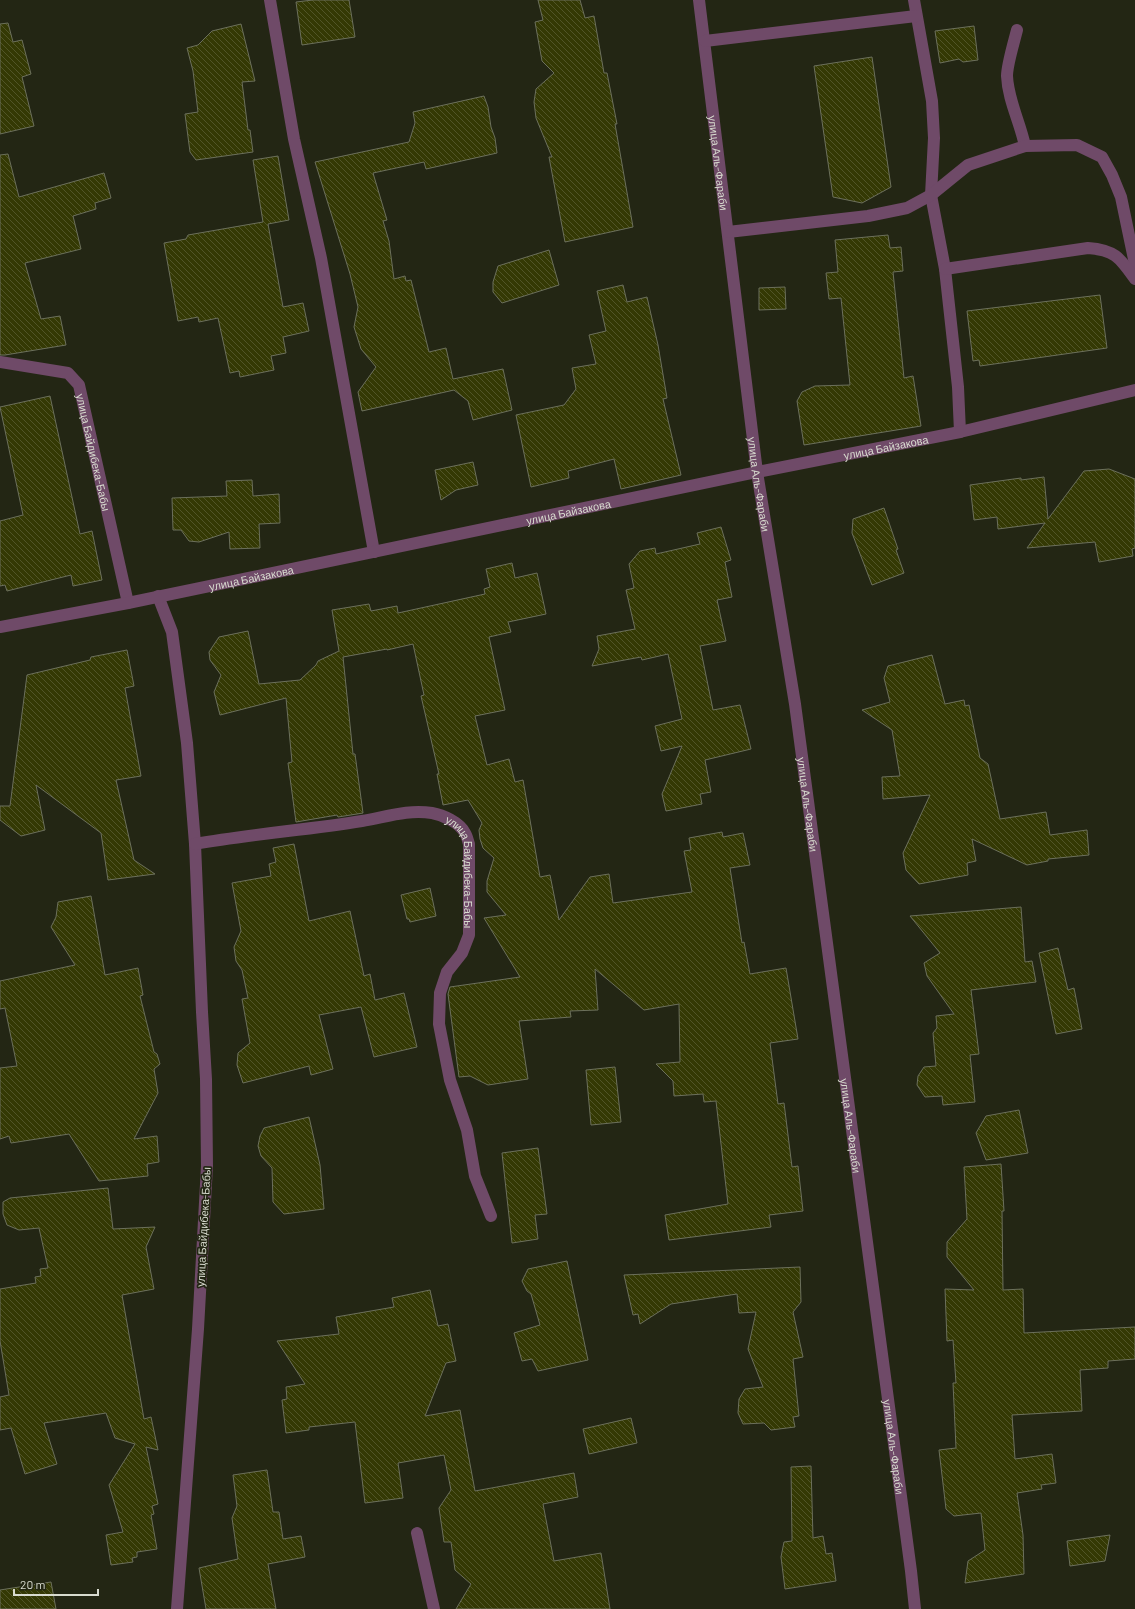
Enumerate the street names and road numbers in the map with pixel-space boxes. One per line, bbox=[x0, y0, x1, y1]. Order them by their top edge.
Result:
street label: улица Аль-Фараби bbox=[707, 115, 731, 211]
street label: улица Байдибека-Бабы bbox=[75, 392, 114, 512]
street label: улица Байзакова bbox=[842, 432, 930, 461]
street label: улица Аль-Фараби bbox=[746, 436, 773, 532]
street label: улица Байзакова bbox=[525, 496, 613, 526]
street label: улица Байзакова bbox=[208, 562, 295, 592]
street label: улица Аль-Фараби bbox=[796, 756, 821, 853]
street label: улица Байдибека-Бабы bbox=[444, 812, 476, 928]
street label: улица Аль-Фараби bbox=[839, 1077, 864, 1174]
street label: улица Байдибека-Бабы bbox=[193, 1167, 213, 1287]
street label: улица Аль-Фараби bbox=[882, 1399, 907, 1495]

